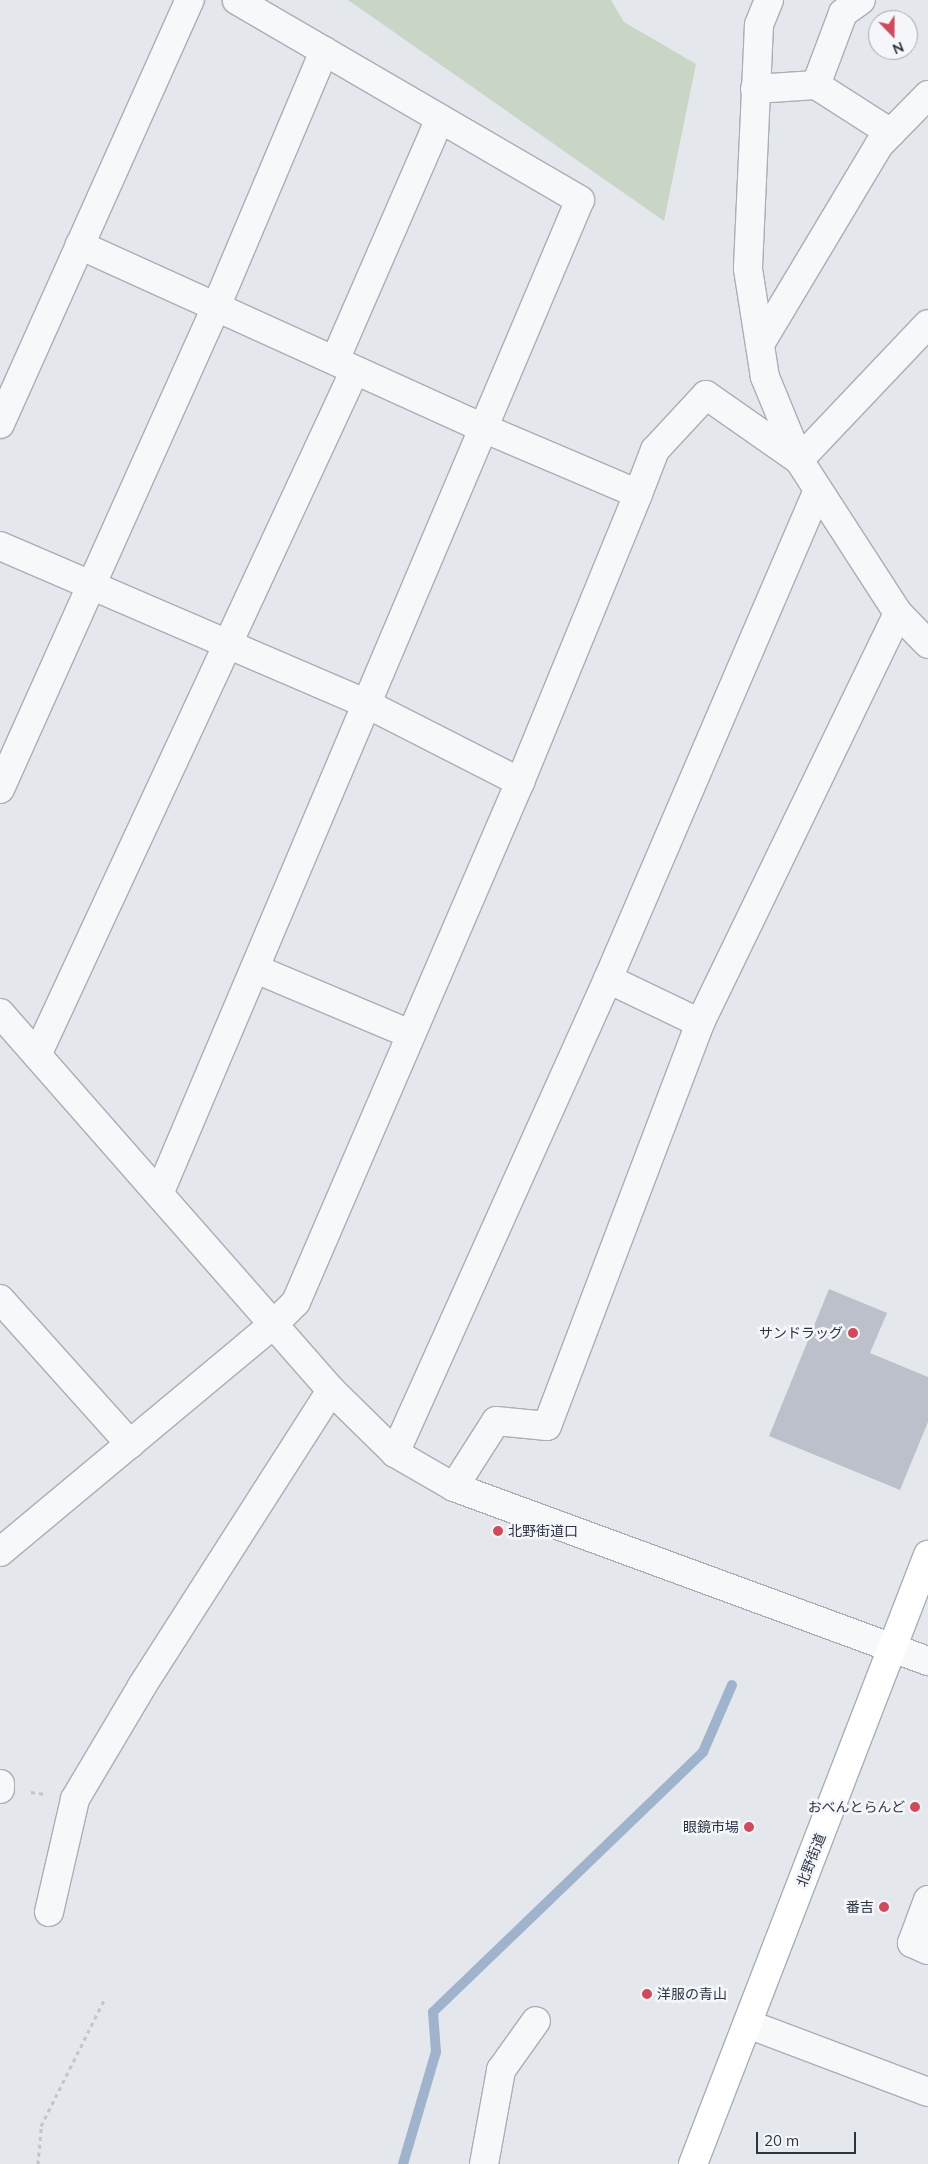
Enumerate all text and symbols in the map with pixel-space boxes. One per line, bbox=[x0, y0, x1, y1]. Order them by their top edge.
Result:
north arrow bbox=[868, 10, 918, 60]
text: N bbox=[890, 38, 907, 58]
place label: サンドラッグ bbox=[759, 1325, 843, 1341]
marker: サンドラッグ bbox=[847, 1327, 859, 1339]
place label: 北野街道口 bbox=[508, 1523, 578, 1539]
marker: 北野街道口 bbox=[492, 1525, 504, 1537]
place label: おべんとらんど bbox=[807, 1799, 905, 1815]
marker: おべんとらんど bbox=[909, 1801, 921, 1813]
place label: 眼鏡市場 bbox=[683, 1819, 739, 1835]
marker: 眼鏡市場 bbox=[743, 1821, 755, 1833]
street label: 北野街道 bbox=[793, 1831, 829, 1889]
place label: 番吉 bbox=[846, 1899, 874, 1915]
marker: 番吉 bbox=[878, 1901, 890, 1913]
place label: 洋服の青山 bbox=[657, 1986, 727, 2002]
marker: 洋服の青山 bbox=[641, 1988, 653, 2000]
scale bar bbox=[758, 2122, 858, 2154]
text: 20 m bbox=[764, 2131, 799, 2150]

